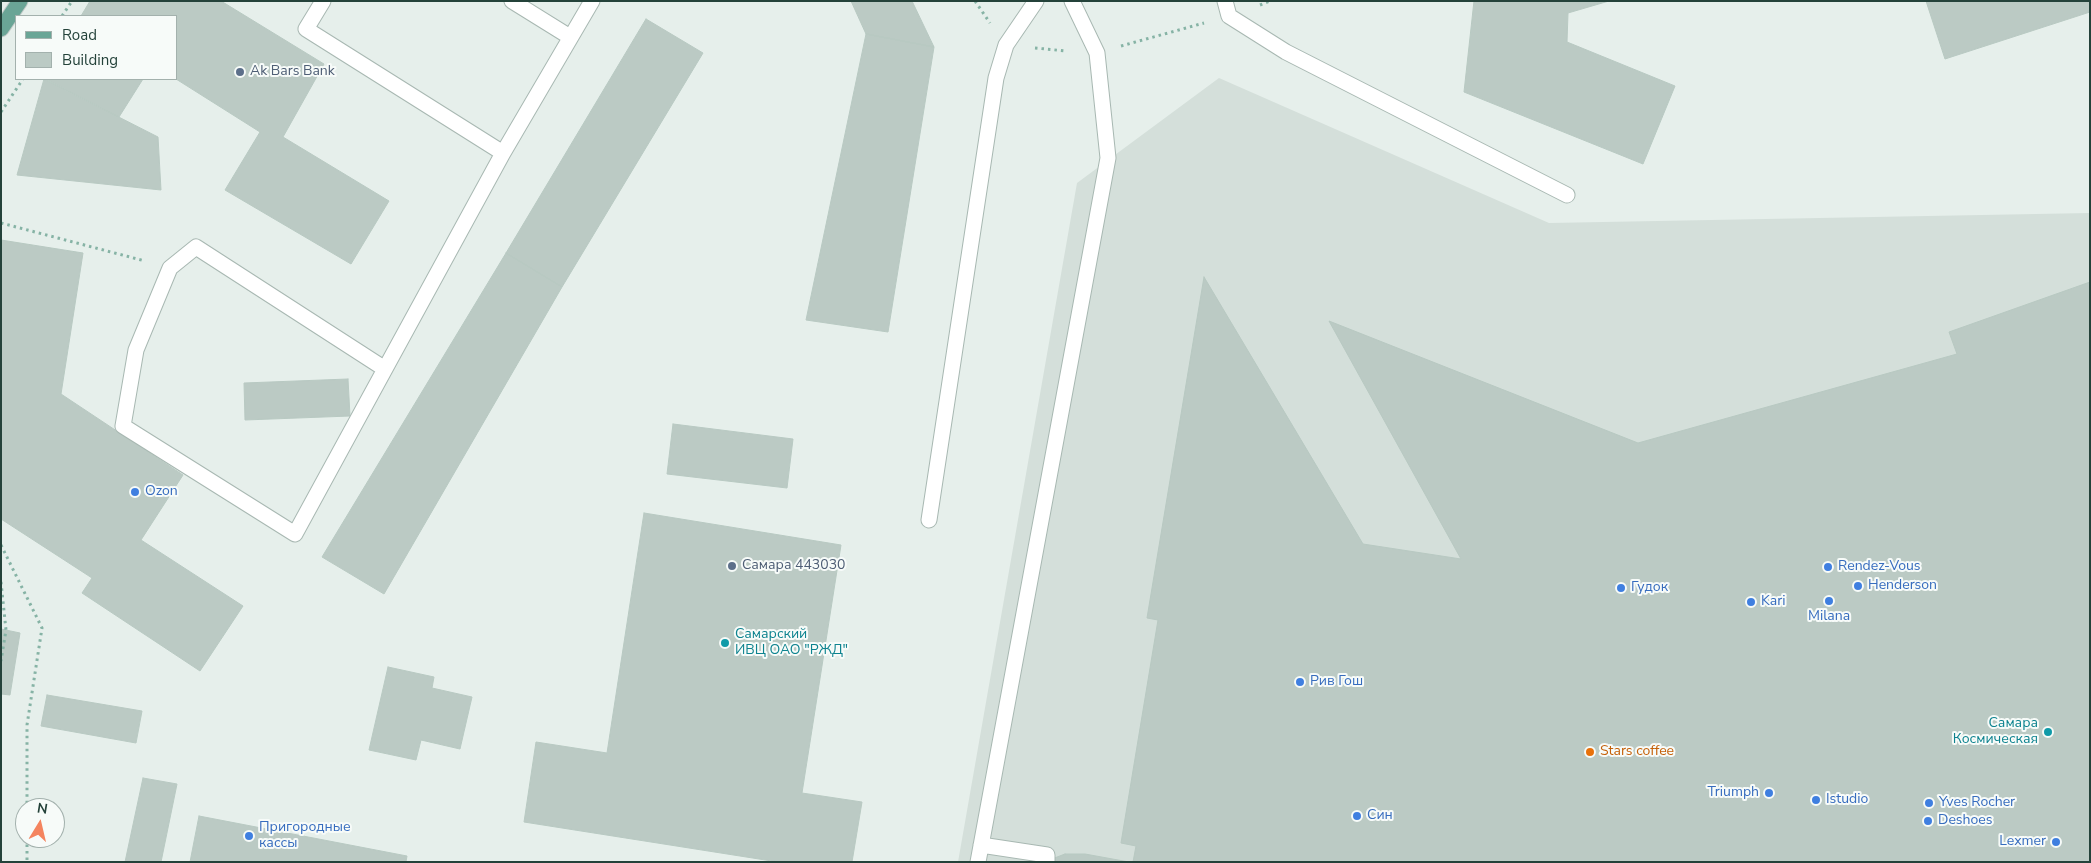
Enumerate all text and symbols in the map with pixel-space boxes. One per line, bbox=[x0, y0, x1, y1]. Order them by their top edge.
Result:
legend bbox=[15, 15, 178, 80]
text: Road bbox=[62, 25, 97, 45]
text: Building bbox=[62, 50, 118, 70]
place label: Ak Bars Bank bbox=[250, 64, 335, 80]
marker: Ak Bars Bank bbox=[234, 66, 246, 78]
place label: Ozon bbox=[145, 484, 178, 500]
marker: Ozon bbox=[129, 486, 141, 498]
place label: Самара 443030 bbox=[742, 558, 845, 574]
place label: Rendez-Vous bbox=[1838, 559, 1921, 575]
marker: Самара 443030 bbox=[726, 560, 738, 572]
marker: Rendez-Vous bbox=[1822, 561, 1834, 573]
place label: Henderson bbox=[1868, 578, 1937, 594]
place label: Гудок bbox=[1631, 580, 1668, 596]
marker: Henderson bbox=[1852, 580, 1864, 592]
marker: Гудок bbox=[1615, 582, 1627, 594]
place label: Kari bbox=[1761, 594, 1785, 610]
marker: Milana bbox=[1823, 595, 1835, 607]
marker: Kari bbox=[1745, 596, 1757, 608]
place label: Milana bbox=[1808, 609, 1850, 625]
place label: Самарский ИВЦ ОАО "РЖД" bbox=[735, 627, 848, 660]
marker: Самарский ИВЦ ОАО "РЖД" bbox=[719, 637, 731, 649]
place label: Рив Гош bbox=[1310, 674, 1363, 690]
marker: Рив Гош bbox=[1294, 676, 1306, 688]
place label: Самара Космическая bbox=[1953, 716, 2038, 749]
marker: Самара Космическая bbox=[2042, 726, 2054, 738]
place label: Stars coffee bbox=[1600, 744, 1674, 760]
marker: Stars coffee bbox=[1584, 746, 1596, 758]
place label: Triumph bbox=[1707, 785, 1759, 801]
marker: Triumph bbox=[1763, 787, 1775, 799]
place label: Istudio bbox=[1826, 792, 1868, 808]
marker: Istudio bbox=[1810, 794, 1822, 806]
place label: Yves Rocher bbox=[1939, 795, 2015, 811]
marker: Yves Rocher bbox=[1923, 797, 1935, 809]
north arrow bbox=[15, 798, 65, 848]
text: N bbox=[36, 798, 49, 819]
place label: Син bbox=[1367, 808, 1393, 824]
marker: Син bbox=[1351, 810, 1363, 822]
place label: Deshoes bbox=[1938, 813, 1992, 829]
marker: Deshoes bbox=[1922, 815, 1934, 827]
place label: Пригородные кассы bbox=[259, 820, 351, 852]
marker: Пригородные кассы bbox=[243, 830, 255, 842]
place label: Lexmer bbox=[1999, 834, 2046, 850]
marker: Lexmer bbox=[2050, 836, 2062, 848]

